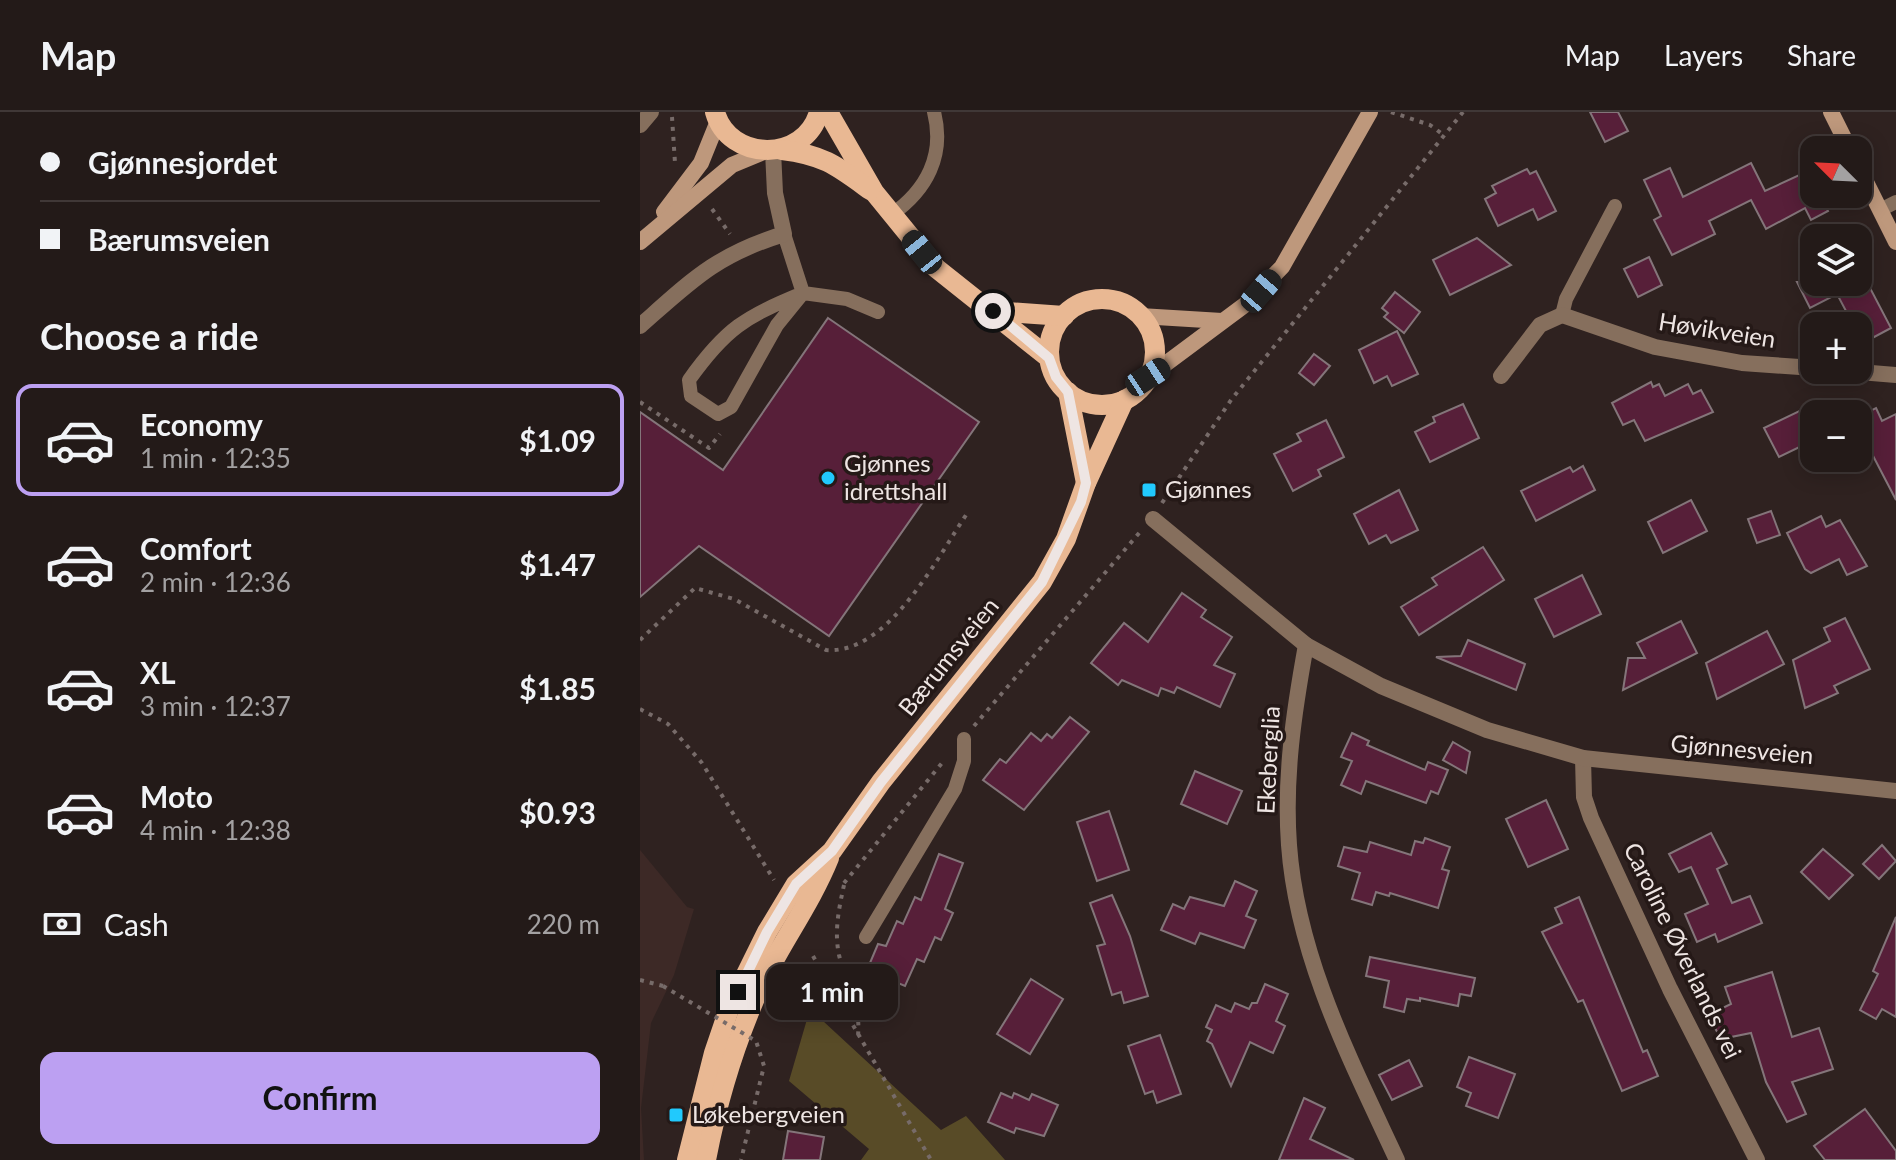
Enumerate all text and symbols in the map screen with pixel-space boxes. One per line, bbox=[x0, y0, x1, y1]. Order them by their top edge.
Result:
text: Map bbox=[40, 32, 116, 78]
text: Map bbox=[1565, 38, 1620, 72]
text: Layers bbox=[1664, 38, 1743, 72]
text: Share bbox=[1787, 38, 1856, 72]
north arrow bbox=[1800, 136, 1872, 208]
map controls bbox=[1800, 136, 1872, 472]
text: Gjønnesjordet bbox=[88, 144, 277, 180]
text: Bærumsveien bbox=[88, 221, 270, 257]
button: layers bbox=[1800, 224, 1872, 296]
car bbox=[898, 226, 946, 278]
car bbox=[1236, 265, 1286, 317]
route start bbox=[975, 293, 1011, 329]
street label: Høvikveien bbox=[1657, 306, 1778, 353]
button: + bbox=[1800, 312, 1872, 384]
text: Choose a ride bbox=[40, 314, 259, 358]
car bbox=[1121, 354, 1175, 400]
button: − bbox=[1800, 400, 1872, 472]
icon: car bbox=[44, 404, 116, 476]
text: Economy bbox=[140, 406, 263, 442]
text: $1.09 bbox=[519, 422, 596, 458]
text: 1 min · 12:35 bbox=[140, 442, 291, 474]
place label: Gjønnes idrettshall bbox=[844, 448, 947, 505]
marker: Gjønnes idrettshall bbox=[819, 469, 837, 487]
place label: Gjønnes bbox=[1165, 474, 1252, 503]
marker: Gjønnes bbox=[1140, 481, 1158, 499]
icon: car bbox=[44, 528, 116, 600]
text: Comfort bbox=[140, 530, 252, 566]
text: $1.47 bbox=[519, 546, 596, 582]
text: 2 min · 12:36 bbox=[140, 566, 291, 598]
street label: Bærumsveien bbox=[891, 591, 1004, 721]
icon: car bbox=[44, 652, 116, 724]
text: XL bbox=[140, 654, 176, 690]
text: $1.85 bbox=[519, 670, 596, 706]
text: 3 min · 12:37 bbox=[140, 690, 291, 722]
street label: Ekeberglia bbox=[1250, 705, 1285, 815]
street label: Gjønnesveien bbox=[1670, 728, 1815, 769]
icon: car bbox=[44, 776, 116, 848]
text: Moto bbox=[140, 778, 213, 814]
text: $0.93 bbox=[519, 794, 596, 830]
text: 4 min · 12:38 bbox=[140, 814, 291, 846]
street label: Caroline Øverlands vei bbox=[1618, 838, 1748, 1063]
icon: cash bbox=[40, 902, 84, 946]
text: Cash bbox=[104, 906, 169, 942]
text: 220 m bbox=[527, 908, 600, 940]
callout: 1 min bbox=[766, 964, 898, 1020]
route end bbox=[720, 974, 756, 1010]
text: 1 min bbox=[800, 976, 864, 1008]
button: Confirm bbox=[40, 1052, 600, 1144]
place label: Løkebergveien bbox=[692, 1099, 845, 1128]
marker: Løkebergveien bbox=[667, 1106, 685, 1124]

